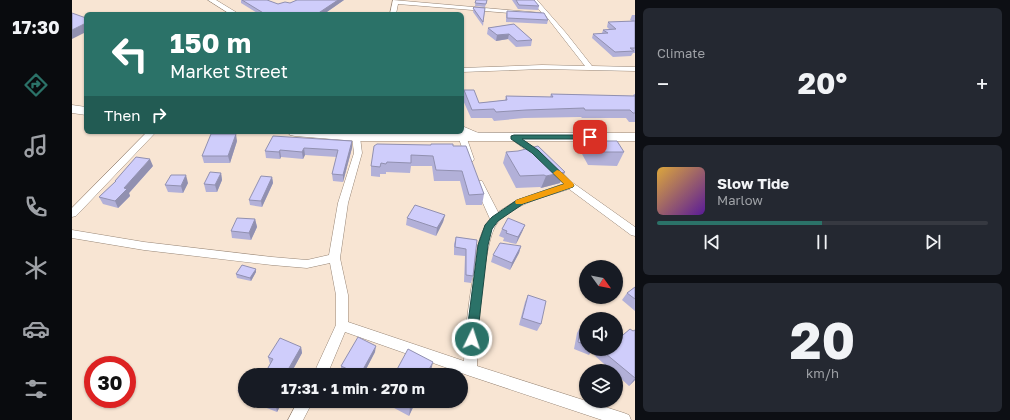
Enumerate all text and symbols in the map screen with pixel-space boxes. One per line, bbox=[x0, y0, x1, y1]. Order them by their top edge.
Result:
text: 17:30 bbox=[12, 16, 60, 38]
text: 150 m bbox=[170, 26, 251, 59]
icon: left bbox=[104, 28, 156, 80]
text: Climate bbox=[657, 45, 705, 61]
text: Market Street bbox=[170, 60, 288, 82]
text: 20° bbox=[798, 65, 847, 101]
text: − bbox=[657, 70, 669, 97]
text: + bbox=[976, 70, 988, 97]
icon: directions bbox=[22, 71, 50, 99]
icon: right bbox=[148, 104, 170, 126]
text: Then bbox=[104, 106, 140, 124]
pin bbox=[573, 120, 607, 154]
icon: arrive bbox=[579, 126, 601, 148]
icon: music bbox=[22, 132, 50, 160]
text: Slow Tide bbox=[717, 174, 789, 192]
text: Marlow bbox=[717, 192, 763, 208]
icon: phone bbox=[22, 193, 50, 221]
icon: previous bbox=[701, 231, 723, 253]
icon: pause bbox=[811, 231, 833, 253]
icon: next bbox=[922, 231, 944, 253]
icon: climate bbox=[22, 254, 50, 282]
north arrow bbox=[579, 260, 623, 304]
map controls bbox=[579, 260, 623, 408]
text: 20 bbox=[790, 308, 855, 370]
button: sound bbox=[579, 312, 623, 356]
icon: car bbox=[22, 315, 50, 343]
position arrow bbox=[451, 318, 493, 360]
speed limit sign: 30 bbox=[84, 356, 136, 408]
button: layers bbox=[579, 364, 623, 408]
text: km/h bbox=[806, 365, 839, 381]
icon: filters bbox=[22, 375, 50, 403]
text: 17:31 · 1 min · 270 m bbox=[281, 379, 425, 397]

